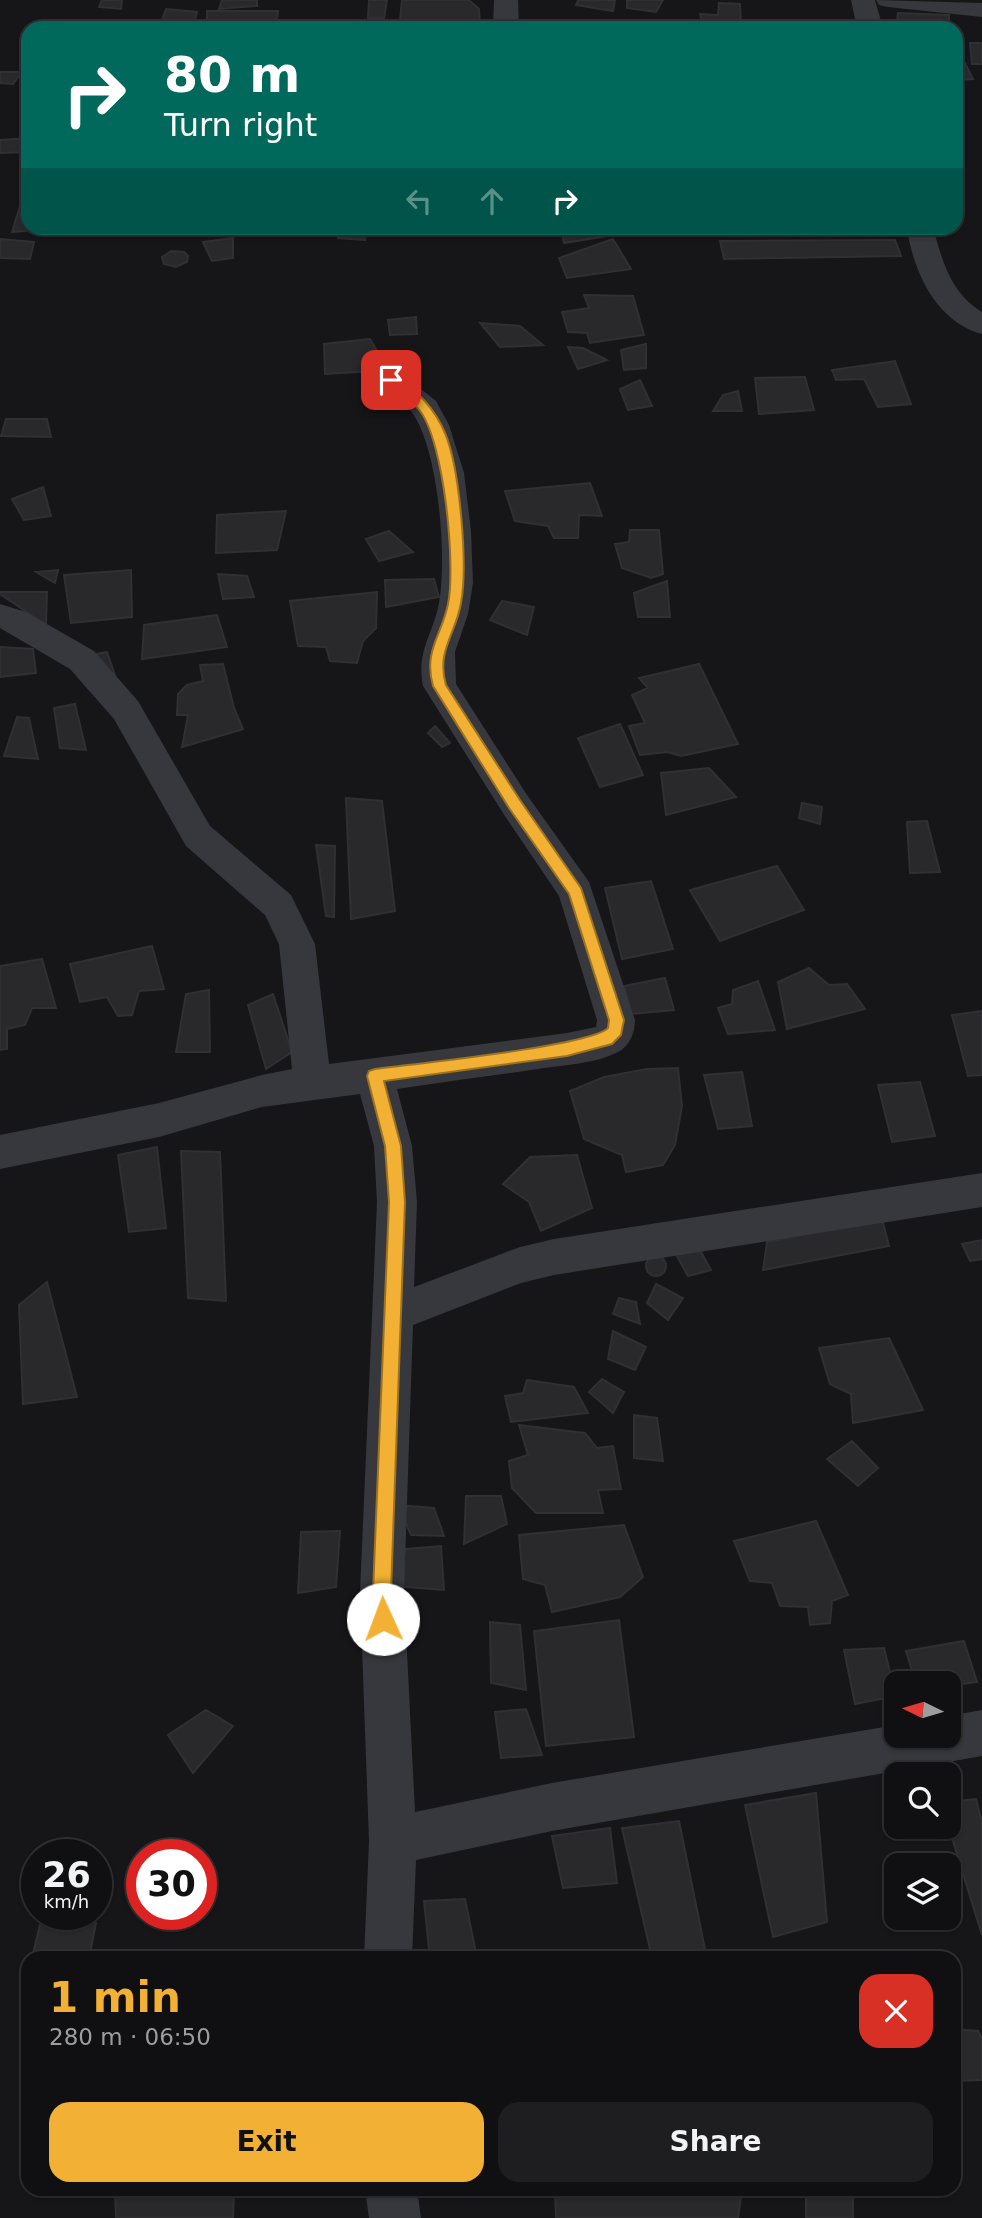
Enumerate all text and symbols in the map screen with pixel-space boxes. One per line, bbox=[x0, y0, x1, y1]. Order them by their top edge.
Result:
text: 80 m bbox=[164, 47, 300, 104]
icon: right bbox=[49, 49, 140, 140]
text: Turn right bbox=[164, 106, 317, 144]
icon: left bbox=[400, 182, 438, 220]
icon: ahead bbox=[473, 182, 511, 220]
icon: right bbox=[546, 182, 584, 220]
pin bbox=[361, 350, 421, 410]
icon: arrive bbox=[372, 361, 410, 399]
position arrow bbox=[346, 1582, 420, 1656]
north arrow bbox=[884, 1671, 961, 1748]
map controls bbox=[884, 1671, 961, 1930]
button: search bbox=[884, 1762, 961, 1839]
speed limit sign: 30 bbox=[126, 1839, 217, 1930]
button: layers bbox=[884, 1853, 961, 1930]
text: 26 bbox=[42, 1855, 91, 1895]
text: km/h bbox=[44, 1891, 89, 1912]
text: 1 min bbox=[49, 1973, 181, 2022]
button: close bbox=[859, 1974, 933, 2048]
text: 280 m · 06:50 bbox=[49, 2024, 211, 2050]
button: Exit bbox=[49, 2102, 484, 2182]
button: Share bbox=[498, 2102, 933, 2182]

